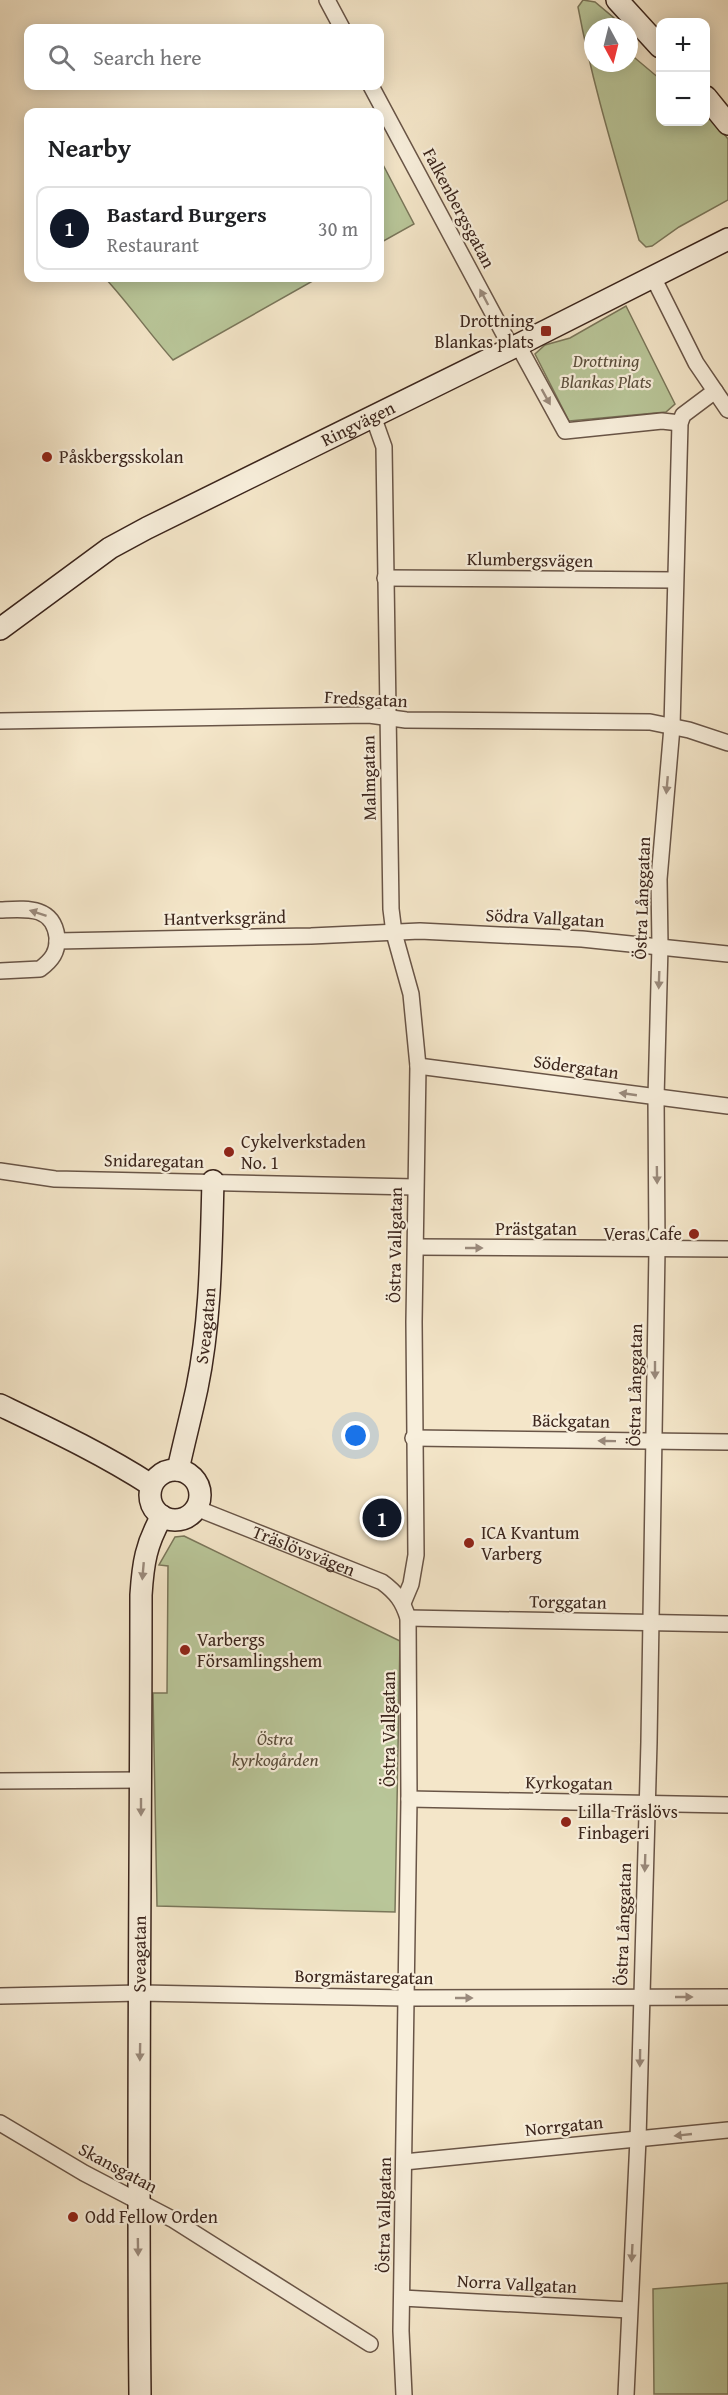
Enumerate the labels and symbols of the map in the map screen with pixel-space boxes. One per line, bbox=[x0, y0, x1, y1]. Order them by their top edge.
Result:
north arrow bbox=[584, 18, 638, 72]
street label: Falkenbergsgatan bbox=[416, 143, 503, 273]
one-way arrow bbox=[479, 288, 489, 305]
place label: Drottning Blankas plats bbox=[435, 307, 534, 355]
marker: Drottning Blankas plats bbox=[539, 324, 553, 338]
park label: Drottning Blankas Plats bbox=[559, 347, 652, 395]
one-way arrow bbox=[541, 389, 551, 406]
street label: Ringvägen bbox=[316, 394, 399, 453]
place label: Påskbergsskolan bbox=[59, 443, 184, 470]
marker: Påskbergsskolan bbox=[40, 450, 54, 464]
street label: Klumbergsvägen bbox=[467, 545, 593, 574]
street label: Fredsgatan bbox=[324, 683, 408, 714]
street label: Malmgatan bbox=[354, 735, 383, 821]
one-way arrow bbox=[662, 776, 672, 795]
street label: Östra Långgatan bbox=[626, 836, 657, 960]
street label: Södra Vallgatan bbox=[485, 901, 605, 934]
street label: Hantverksgränd bbox=[164, 903, 287, 932]
one-way arrow bbox=[29, 908, 47, 917]
one-way arrow bbox=[654, 970, 663, 989]
street label: Södergatan bbox=[532, 1047, 620, 1086]
one-way arrow bbox=[619, 1089, 638, 1099]
place label: Cykelverkstaden No. 1 bbox=[241, 1128, 366, 1176]
marker: Cykelverkstaden No. 1 bbox=[222, 1145, 236, 1159]
street label: Snidaregatan bbox=[104, 1146, 204, 1175]
one-way arrow bbox=[652, 1165, 662, 1184]
street label: Östra Vallgatan bbox=[380, 1187, 409, 1303]
street label: Prästgatan bbox=[495, 1215, 577, 1242]
place label: Veras Cafe bbox=[603, 1220, 682, 1247]
marker: Veras Cafe bbox=[687, 1227, 701, 1241]
one-way arrow bbox=[465, 1243, 484, 1253]
street label: Sveagatan bbox=[188, 1287, 222, 1366]
street label: Östra Långgatan bbox=[620, 1323, 649, 1447]
one-way arrow bbox=[650, 1360, 660, 1379]
street label: Bäckgatan bbox=[532, 1406, 610, 1435]
your location bbox=[341, 1421, 370, 1450]
one-way arrow bbox=[597, 1436, 616, 1446]
pin: 1 bbox=[362, 1496, 401, 1540]
street label: Träslövsvägen bbox=[249, 1518, 359, 1583]
place label: ICA Kvantum Varberg bbox=[481, 1519, 580, 1567]
marker: ICA Kvantum Varberg bbox=[462, 1536, 476, 1550]
one-way arrow bbox=[138, 1561, 148, 1580]
street label: Torggatan bbox=[529, 1587, 607, 1616]
place label: Varbergs Församlingshem bbox=[197, 1626, 323, 1674]
marker: Varbergs Församlingshem bbox=[178, 1643, 192, 1657]
street label: Östra Vallgatan bbox=[375, 1671, 402, 1787]
park label: Östra kyrkogården bbox=[231, 1725, 319, 1773]
street label: Kyrkogatan bbox=[525, 1768, 613, 1797]
one-way arrow bbox=[136, 1798, 146, 1817]
place label: Lilla Träslövs Finbageri bbox=[578, 1798, 678, 1846]
marker: Lilla Träslövs Finbageri bbox=[559, 1815, 573, 1829]
one-way arrow bbox=[640, 1854, 649, 1873]
street label: Östra Långgatan bbox=[607, 1862, 638, 1986]
street label: Sveagatan bbox=[125, 1916, 153, 1992]
street label: Borgmästaregatan bbox=[294, 1962, 434, 1991]
one-way arrow bbox=[675, 1992, 694, 2002]
one-way arrow bbox=[455, 1993, 474, 2003]
one-way arrow bbox=[135, 2042, 145, 2061]
one-way arrow bbox=[635, 2048, 644, 2067]
street label: Norrgatan bbox=[524, 2108, 604, 2143]
one-way arrow bbox=[673, 2130, 692, 2140]
street label: Skansgatan bbox=[74, 2135, 163, 2200]
street label: Östra Vallgatan bbox=[369, 2157, 398, 2273]
place label: Odd Fellow Orden bbox=[85, 2203, 218, 2230]
marker: Odd Fellow Orden bbox=[66, 2210, 80, 2224]
one-way arrow bbox=[133, 2237, 143, 2256]
one-way arrow bbox=[628, 2243, 637, 2262]
street label: Norra Vallgatan bbox=[456, 2267, 578, 2300]

